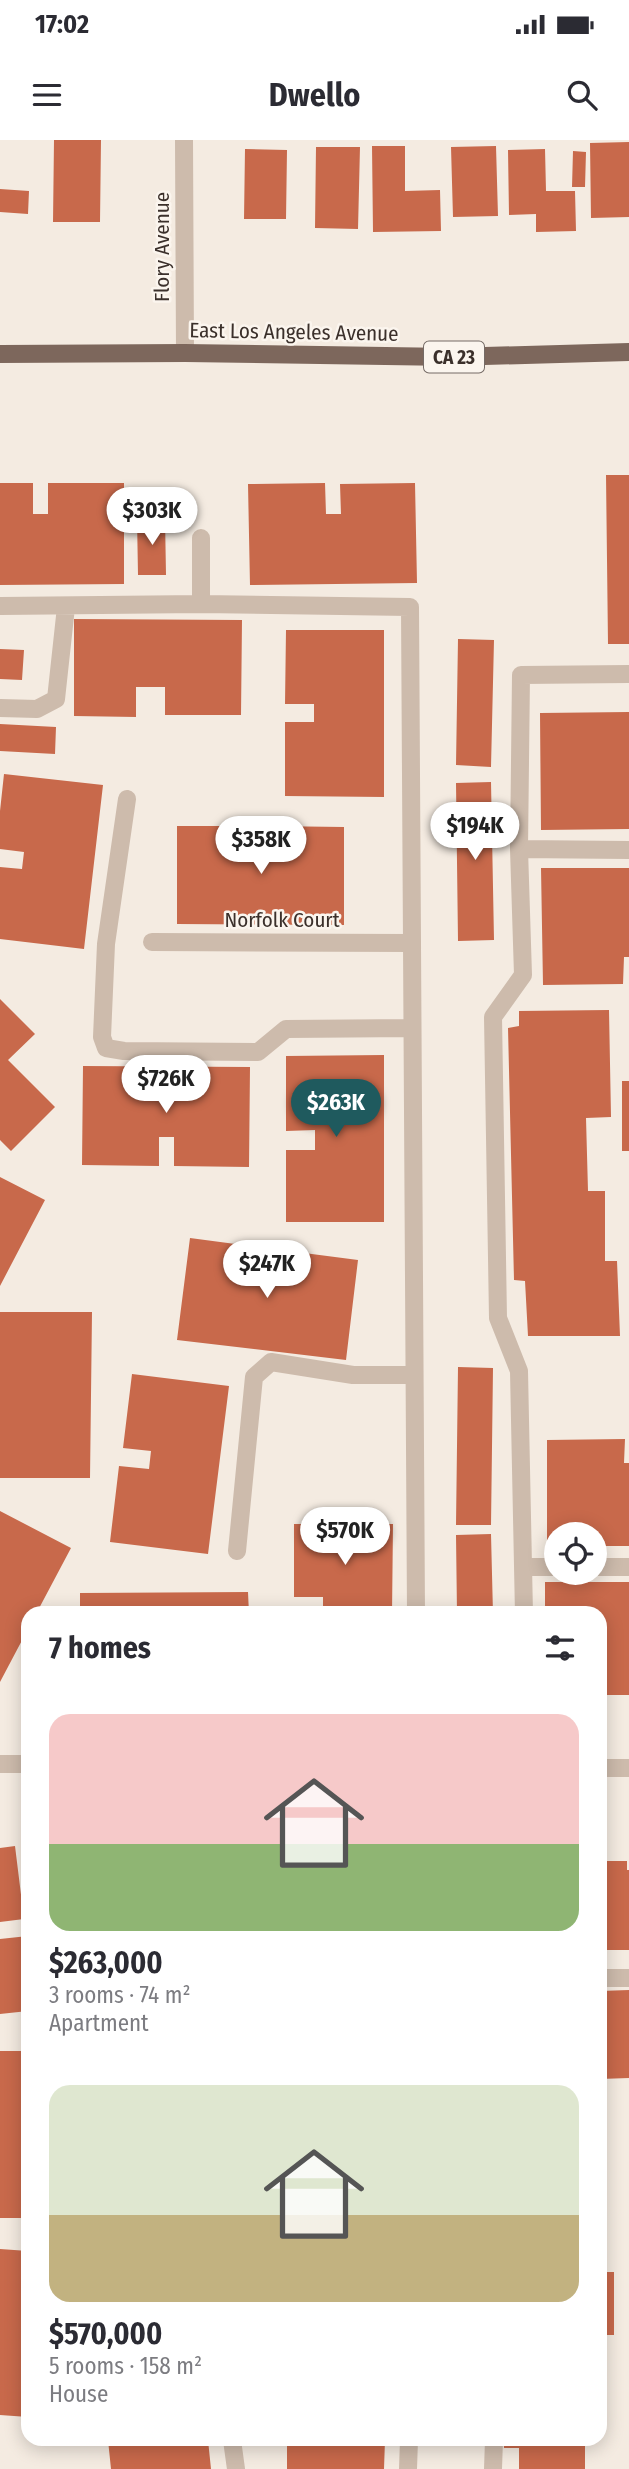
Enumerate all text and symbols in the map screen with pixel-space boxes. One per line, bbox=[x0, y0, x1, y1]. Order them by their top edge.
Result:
text: 17:02 bbox=[35, 9, 89, 40]
icon: menu bbox=[28, 76, 66, 114]
text: Dwello bbox=[269, 76, 360, 114]
icon: search bbox=[563, 76, 601, 114]
street label: Flory Avenue bbox=[149, 192, 175, 302]
street label: East Los Angeles Avenue bbox=[189, 317, 399, 347]
road number: CA 23 bbox=[424, 342, 484, 372]
pin: $303K bbox=[103, 488, 201, 547]
text: $303K bbox=[123, 496, 181, 524]
pin: $194K bbox=[426, 802, 524, 862]
text: $194K bbox=[446, 811, 504, 839]
pin: $358K bbox=[212, 816, 310, 876]
text: $358K bbox=[231, 825, 291, 853]
street label: Norfolk Court bbox=[224, 907, 340, 933]
pin: $726K bbox=[117, 1056, 215, 1115]
text: $726K bbox=[138, 1064, 194, 1092]
pin: $263K bbox=[287, 1080, 385, 1139]
text: $263K bbox=[307, 1088, 365, 1116]
pin: $247K bbox=[218, 1240, 316, 1300]
text: $247K bbox=[239, 1249, 295, 1277]
pin: $570K bbox=[296, 1508, 394, 1567]
text: $570K bbox=[316, 1516, 374, 1544]
map controls bbox=[544, 1522, 607, 1585]
button: locate bbox=[544, 1522, 607, 1585]
icon: filters bbox=[541, 1629, 579, 1667]
text: 7 homes bbox=[49, 1630, 151, 1666]
icon: home bbox=[251, 1760, 377, 1886]
text: $263,000 bbox=[49, 1945, 163, 1981]
text: 3 rooms · 74 m² bbox=[49, 1981, 191, 2009]
text: Apartment bbox=[49, 2009, 149, 2037]
icon: home bbox=[251, 2131, 377, 2257]
text: $570,000 bbox=[49, 2316, 162, 2352]
text: 5 rooms · 158 m² bbox=[49, 2352, 202, 2380]
text: House bbox=[49, 2380, 108, 2408]

